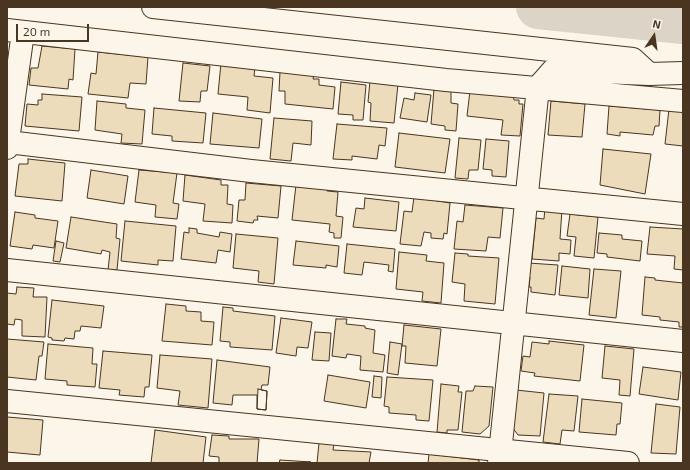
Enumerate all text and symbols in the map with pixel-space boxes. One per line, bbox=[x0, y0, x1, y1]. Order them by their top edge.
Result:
scale bar bbox=[18, 16, 91, 42]
north arrow bbox=[634, 16, 674, 56]
text: N bbox=[651, 17, 662, 31]
text: 20 m bbox=[23, 24, 50, 38]

